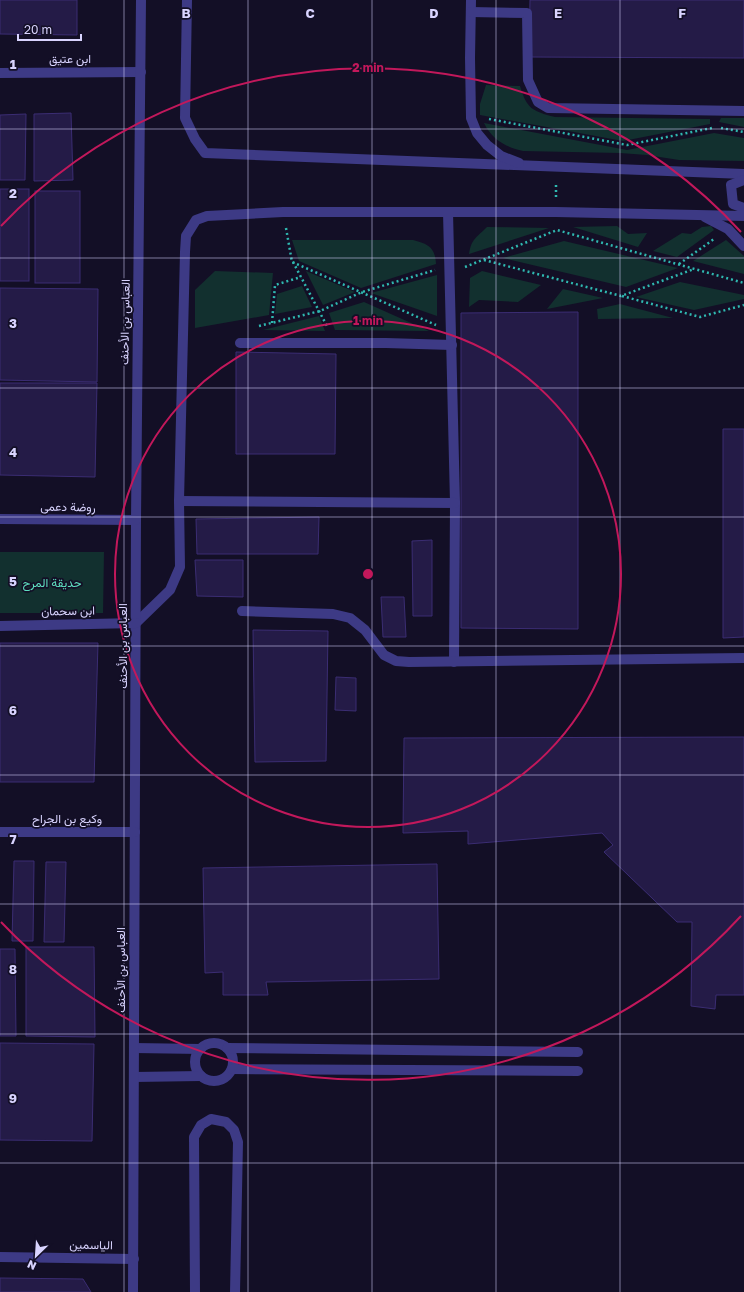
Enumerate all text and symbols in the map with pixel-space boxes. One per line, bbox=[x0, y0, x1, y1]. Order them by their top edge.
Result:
text: B bbox=[181, 5, 191, 21]
text: C bbox=[305, 5, 315, 21]
text: D bbox=[429, 5, 439, 21]
text: E bbox=[554, 5, 562, 21]
text: F bbox=[678, 5, 686, 21]
scale bar bbox=[18, 16, 81, 42]
text: 20 m bbox=[24, 22, 52, 37]
street label: ابن عتيق bbox=[49, 51, 91, 67]
text: 1 bbox=[10, 56, 17, 72]
text: 2 min bbox=[352, 60, 384, 75]
text: 2 bbox=[9, 185, 17, 201]
street label: العباس بن الأحنف bbox=[116, 279, 134, 365]
text: 1 min bbox=[353, 313, 383, 328]
text: 3 bbox=[9, 315, 17, 331]
text: 4 bbox=[9, 444, 17, 460]
street label: روضة دعمى bbox=[40, 499, 96, 515]
centre of rings bbox=[361, 567, 375, 581]
text: 5 bbox=[9, 573, 17, 589]
park label: حديقة المرح bbox=[22, 575, 82, 592]
street label: ابن سحمان bbox=[41, 603, 95, 619]
street label: العباس بن الأحنف bbox=[115, 603, 131, 689]
text: 6 bbox=[9, 702, 17, 718]
street label: وكيع بن الجراح bbox=[32, 811, 102, 828]
text: 7 bbox=[9, 831, 17, 847]
street label: العباس بن الأحنف bbox=[113, 927, 129, 1013]
text: 8 bbox=[9, 961, 17, 977]
text: 9 bbox=[9, 1090, 17, 1106]
north arrow bbox=[16, 1236, 56, 1276]
street label: الياسمين bbox=[69, 1237, 113, 1253]
text: N bbox=[25, 1258, 38, 1273]

